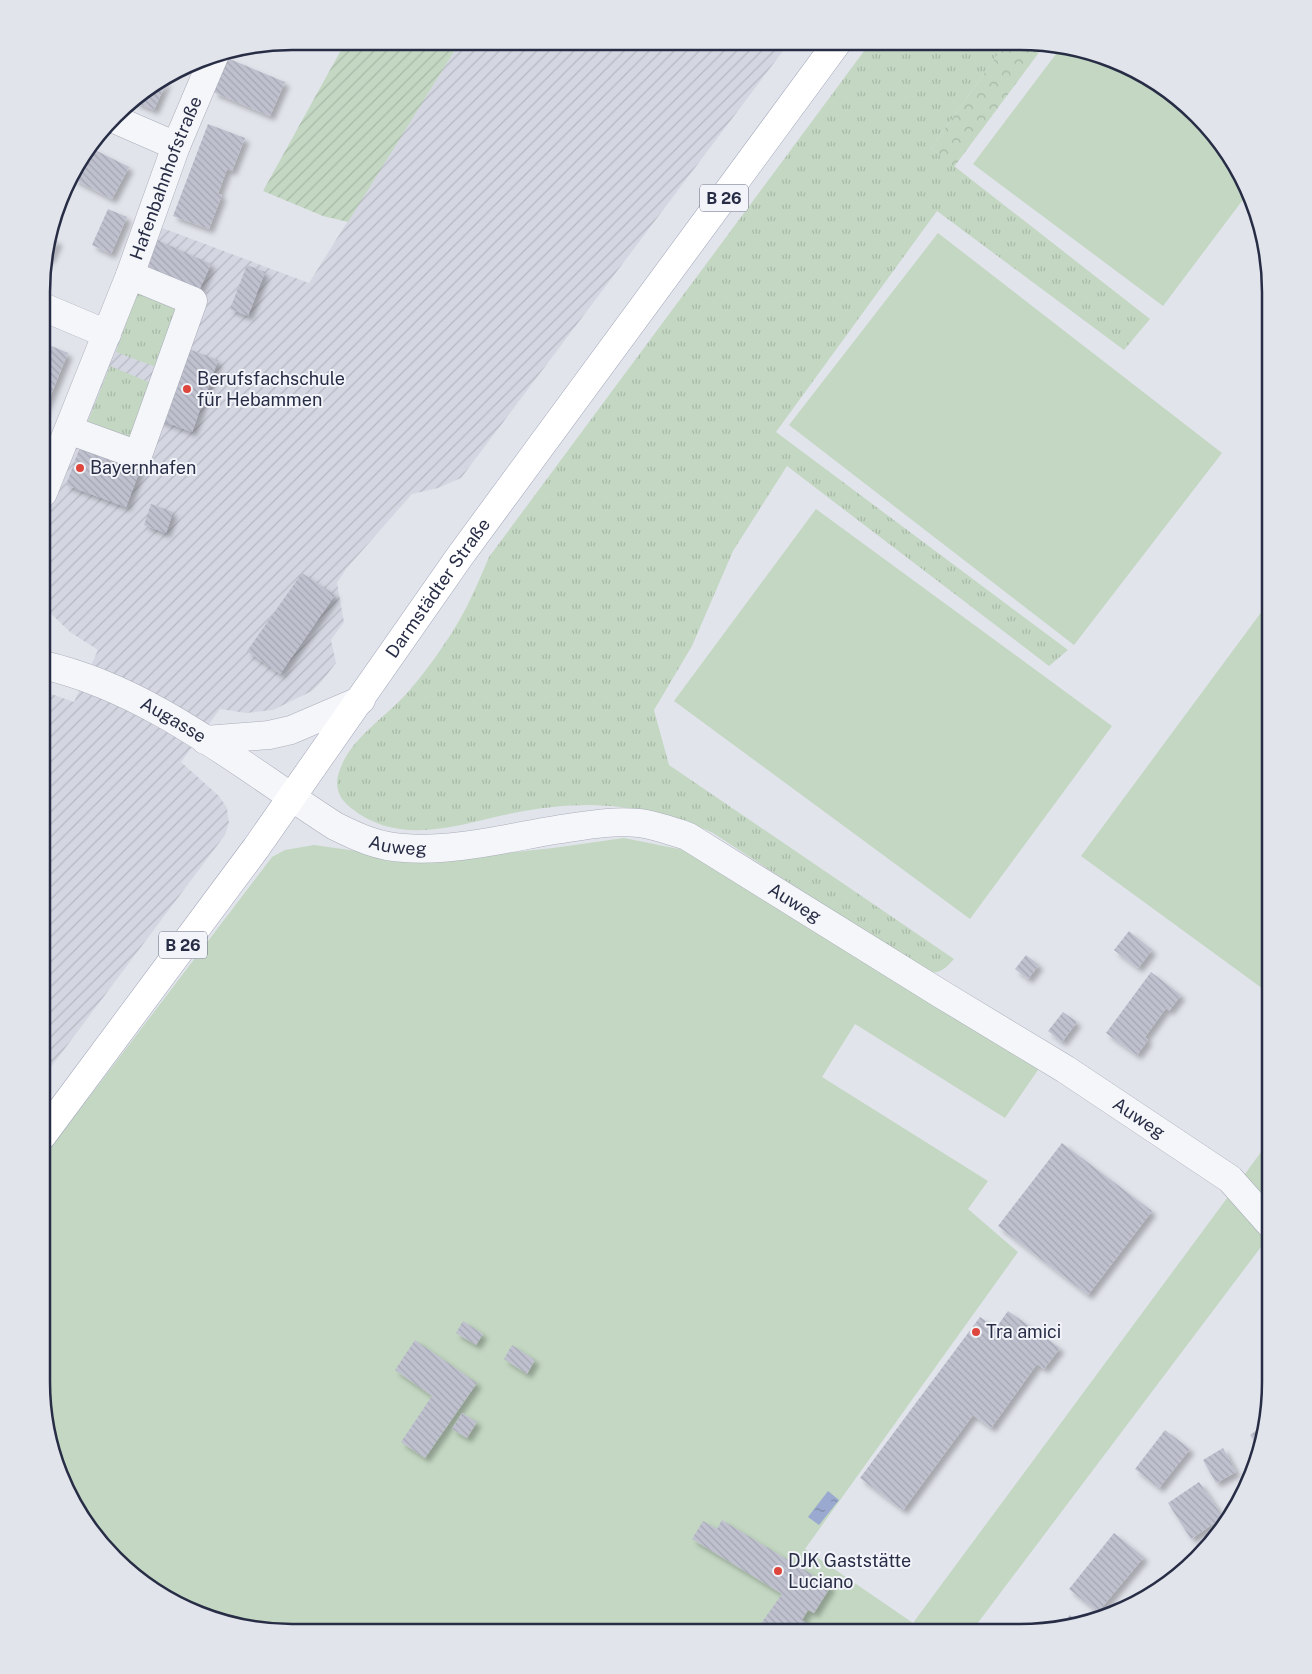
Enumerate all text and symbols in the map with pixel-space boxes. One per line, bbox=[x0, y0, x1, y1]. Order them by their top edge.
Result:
street label: Hafenbahnhofstraße bbox=[125, 93, 206, 263]
road number: B 26 bbox=[700, 184, 748, 212]
place label: Berufsfachschule für Hebammen bbox=[197, 368, 345, 410]
marker: Berufsfachschule für Hebammen bbox=[181, 383, 193, 395]
place label: Bayernhafen bbox=[90, 457, 196, 478]
marker: Bayernhafen bbox=[74, 462, 86, 474]
street label: Darmstädter Straße bbox=[381, 514, 494, 662]
street label: Augasse bbox=[137, 692, 210, 747]
street label: Auweg bbox=[366, 831, 427, 859]
street label: Auweg bbox=[765, 878, 825, 927]
road number: B 26 bbox=[159, 932, 207, 958]
street label: Auweg bbox=[1109, 1093, 1169, 1143]
place label: Tra amici bbox=[986, 1321, 1061, 1342]
marker: Tra amici bbox=[970, 1326, 982, 1338]
place label: DJK Gaststätte Luciano bbox=[788, 1550, 911, 1592]
marker: DJK Gaststätte Luciano bbox=[772, 1565, 784, 1577]

